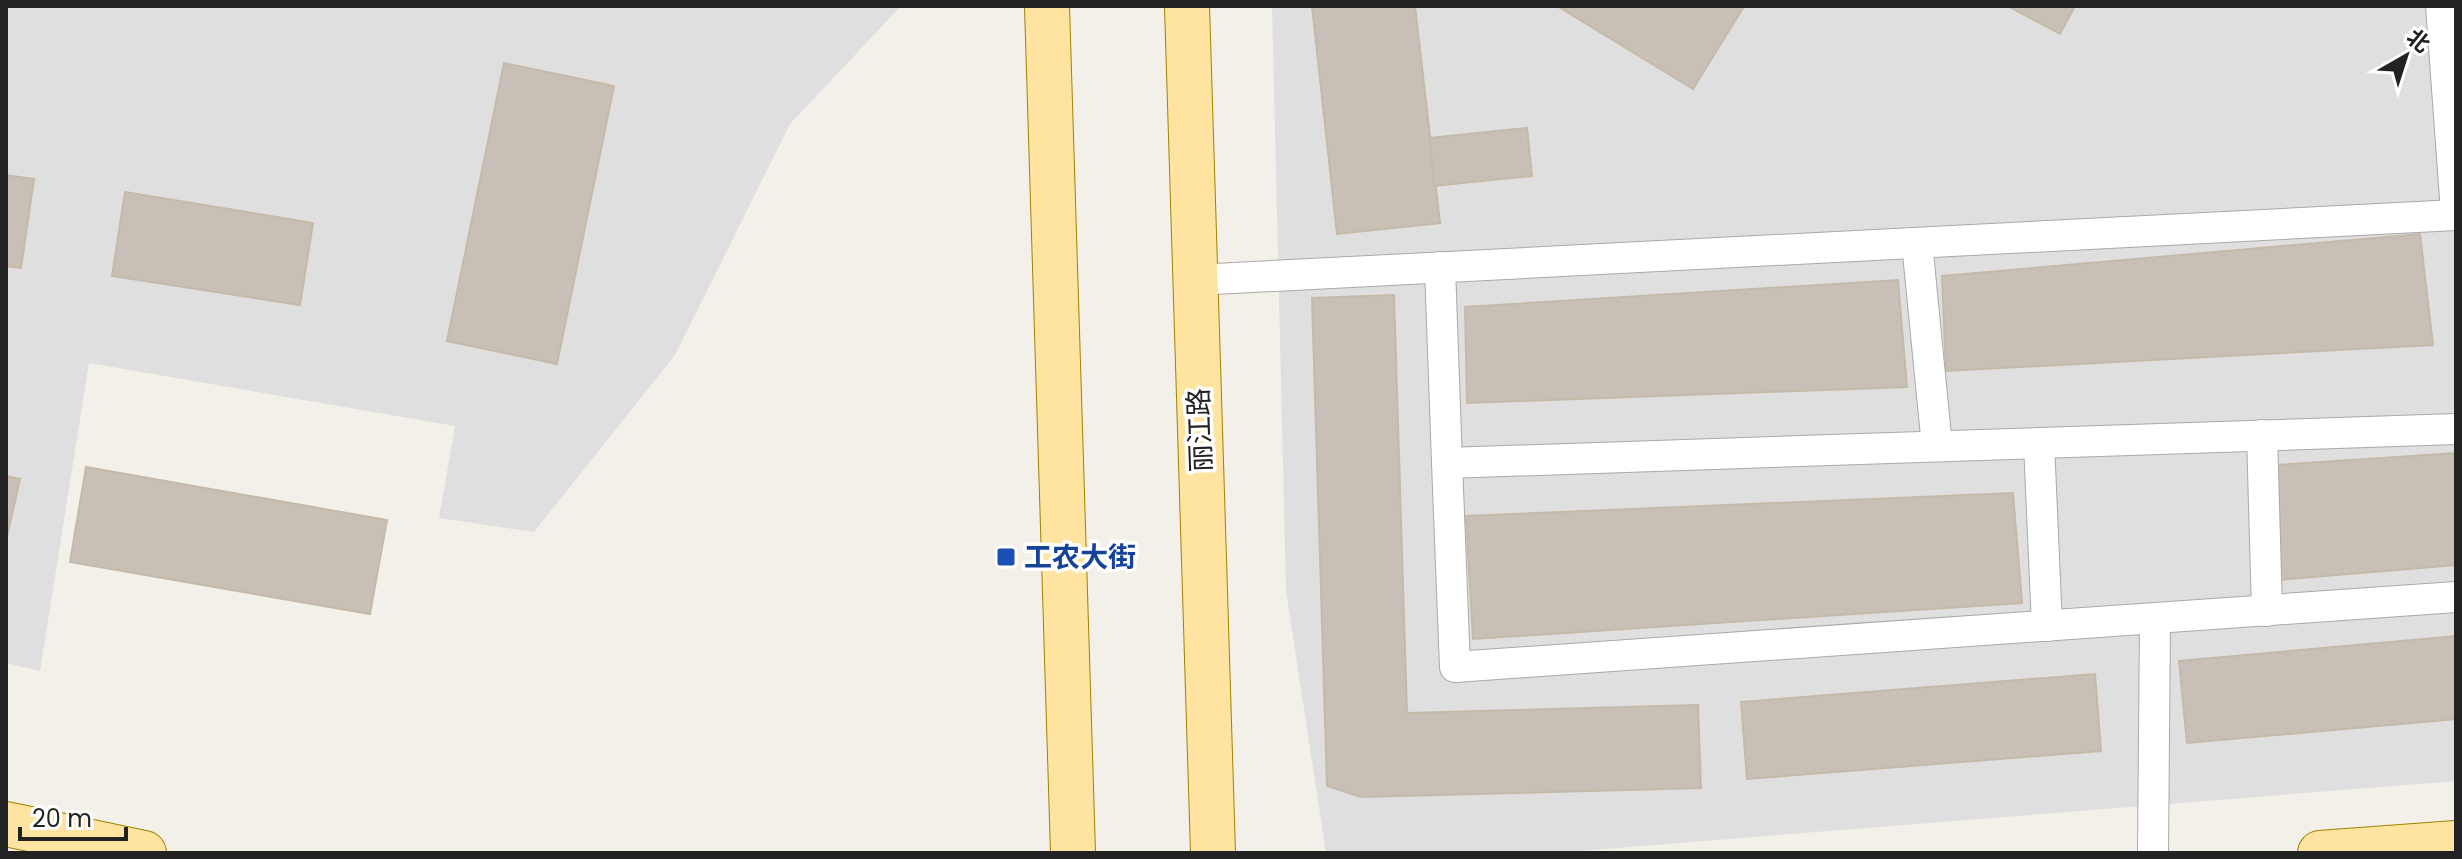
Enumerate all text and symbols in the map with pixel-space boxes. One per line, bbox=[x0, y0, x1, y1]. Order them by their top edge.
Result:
north arrow bbox=[2366, 16, 2446, 96]
text: 北 bbox=[2400, 22, 2437, 60]
street label: 丽江路 bbox=[1179, 387, 1221, 473]
place label: 工农大街 bbox=[1024, 538, 1136, 577]
marker: 工农大街 bbox=[995, 546, 1017, 568]
scale bar bbox=[20, 791, 126, 841]
text: 20 m bbox=[32, 802, 92, 835]

